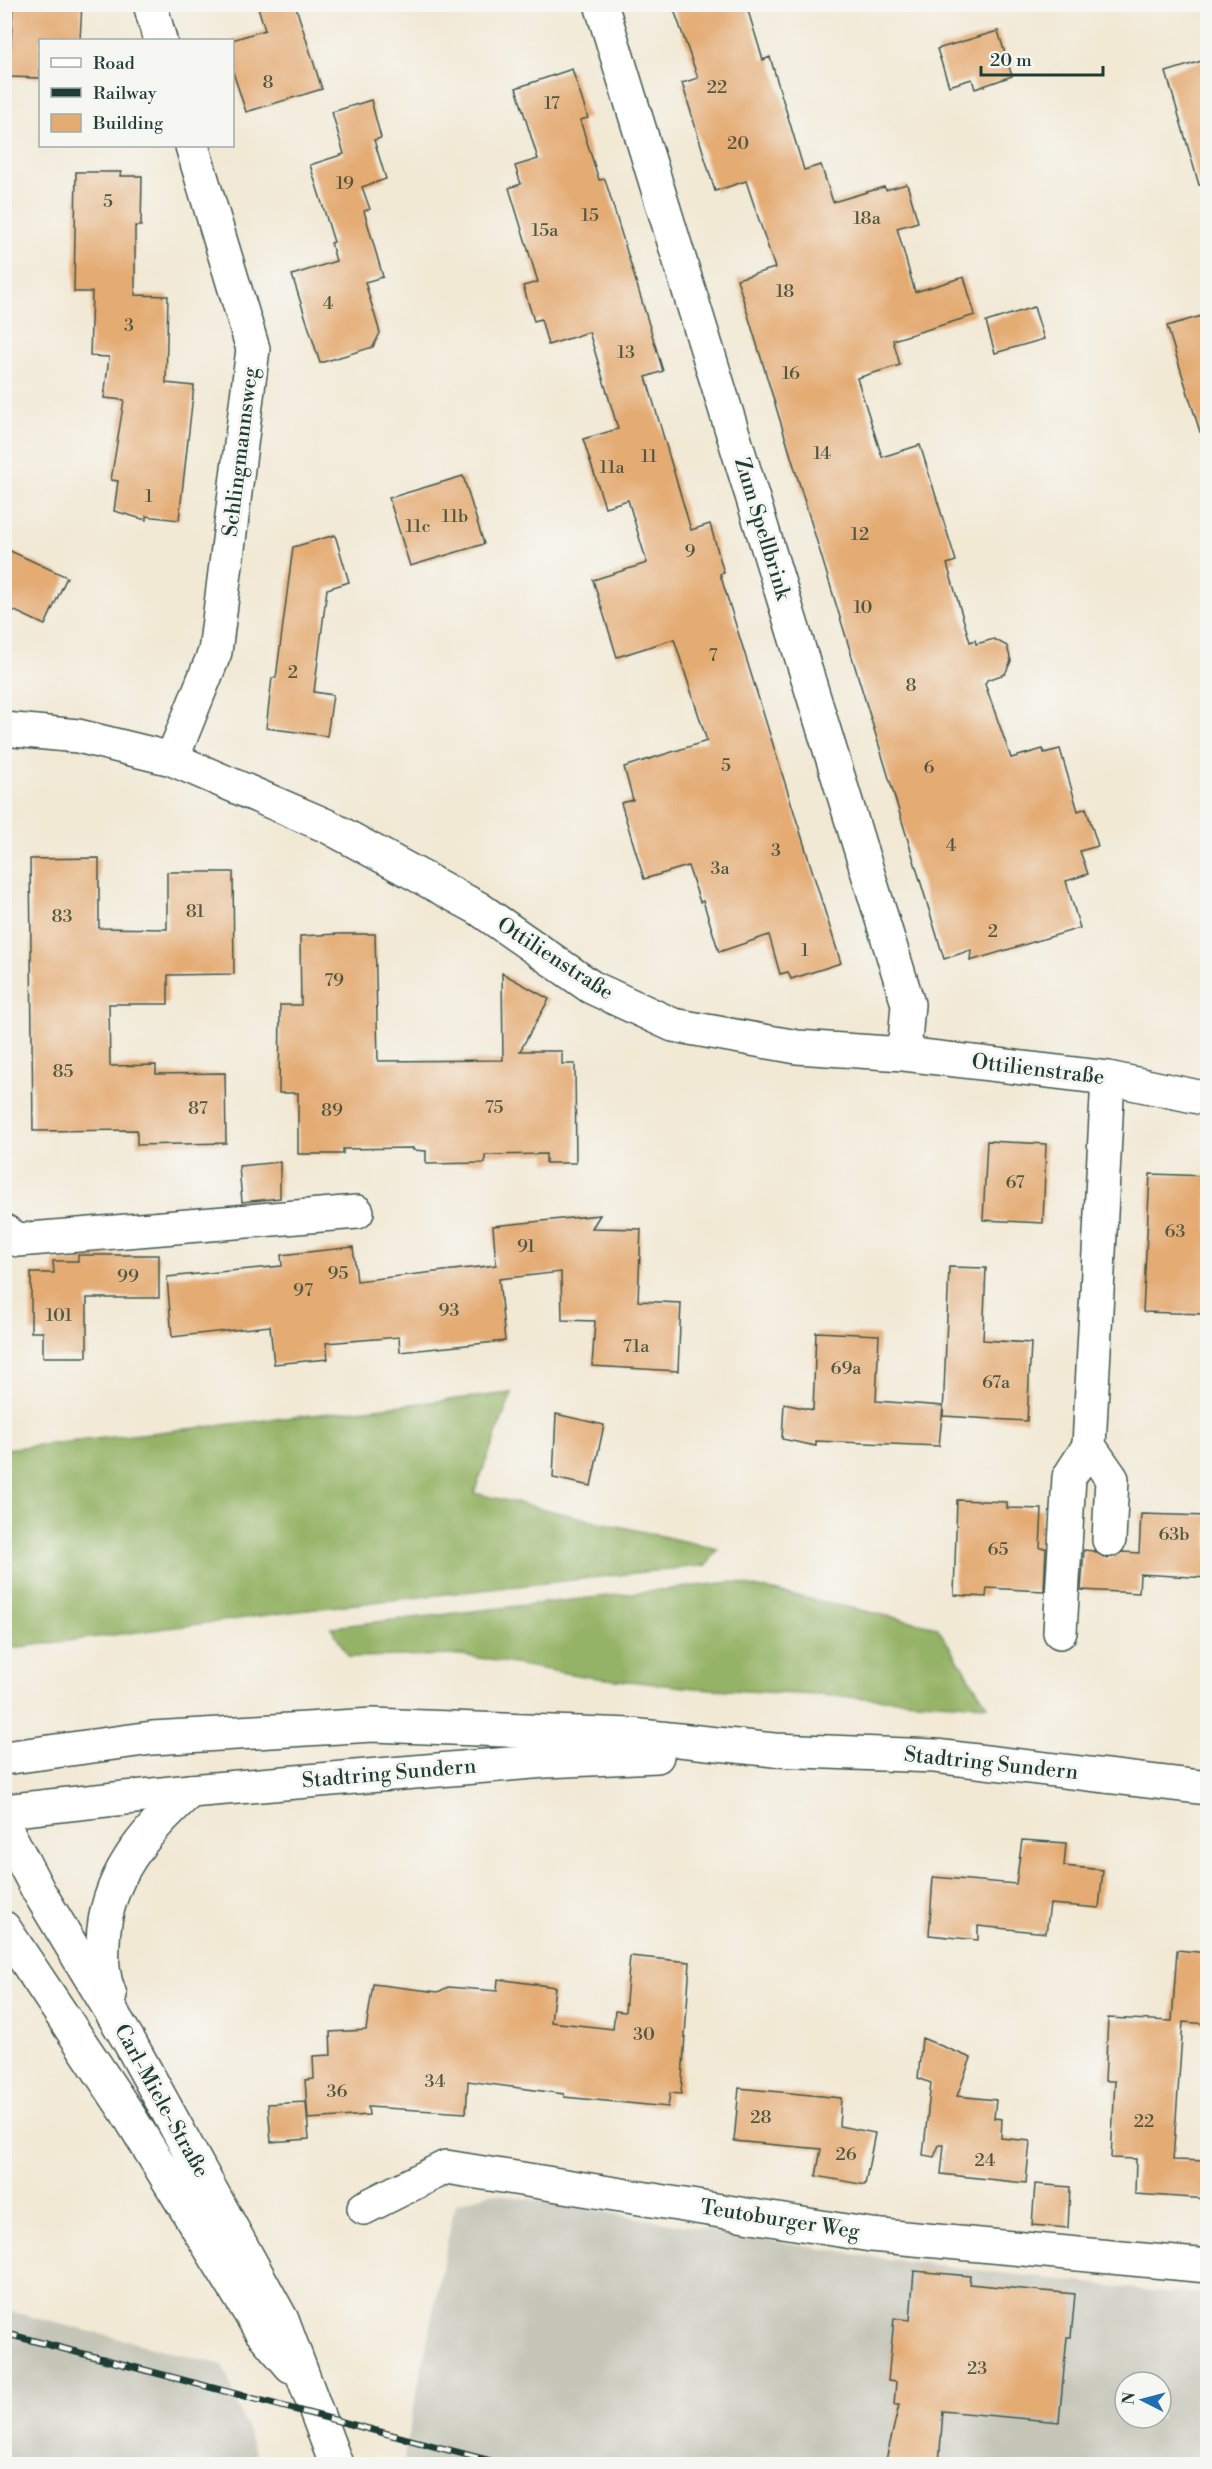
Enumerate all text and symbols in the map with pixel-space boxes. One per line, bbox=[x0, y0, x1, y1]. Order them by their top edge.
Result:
legend bbox=[39, 39, 234, 147]
scale bar bbox=[981, 39, 1102, 77]
text: 20 m bbox=[990, 49, 1032, 72]
text: Road bbox=[93, 52, 136, 75]
house number: 8 bbox=[262, 71, 274, 94]
house number: 22 bbox=[707, 76, 727, 99]
text: Railway bbox=[93, 82, 157, 105]
house number: 17 bbox=[544, 92, 560, 115]
text: Building bbox=[92, 112, 164, 135]
house number: 20 bbox=[727, 132, 749, 155]
house number: 19 bbox=[336, 172, 354, 195]
house number: 5 bbox=[103, 190, 113, 213]
house number: 15 bbox=[581, 204, 599, 227]
house number: 18a bbox=[853, 207, 882, 230]
house number: 15a bbox=[532, 219, 559, 242]
house number: 18 bbox=[776, 280, 794, 303]
house number: 4 bbox=[323, 292, 334, 315]
house number: 3 bbox=[124, 314, 134, 337]
house number: 13 bbox=[617, 341, 635, 364]
house number: 16 bbox=[782, 362, 800, 385]
street label: Schlingmannsweg bbox=[218, 365, 264, 538]
house number: 14 bbox=[813, 442, 831, 465]
house number: 11 bbox=[641, 445, 657, 468]
street label: Zum Spellbrink bbox=[728, 455, 796, 604]
house number: 11a bbox=[599, 456, 625, 479]
house number: 1 bbox=[145, 485, 153, 508]
house number: 11b bbox=[442, 505, 468, 528]
house number: 11c bbox=[405, 515, 431, 538]
house number: 12 bbox=[851, 523, 869, 546]
house number: 9 bbox=[685, 540, 696, 563]
house number: 10 bbox=[853, 596, 873, 619]
house number: 7 bbox=[708, 644, 718, 667]
house number: 2 bbox=[288, 661, 298, 684]
house number: 8 bbox=[905, 674, 917, 697]
house number: 5 bbox=[721, 754, 731, 777]
house number: 6 bbox=[924, 756, 935, 779]
house number: 4 bbox=[946, 834, 957, 857]
house number: 3 bbox=[771, 839, 781, 862]
house number: 3a bbox=[710, 857, 730, 880]
house number: 81 bbox=[186, 900, 204, 923]
house number: 83 bbox=[52, 905, 73, 928]
street label: Ottilienstraße bbox=[492, 912, 618, 1006]
house number: 2 bbox=[988, 920, 998, 943]
house number: 1 bbox=[801, 939, 809, 962]
house number: 79 bbox=[324, 969, 344, 992]
street label: Ottilienstraße bbox=[970, 1049, 1106, 1091]
house number: 85 bbox=[53, 1060, 74, 1083]
house number: 75 bbox=[485, 1096, 503, 1119]
house number: 87 bbox=[188, 1097, 208, 1120]
house number: 89 bbox=[321, 1099, 343, 1122]
house number: 67 bbox=[1005, 1171, 1025, 1194]
house number: 63 bbox=[1165, 1220, 1185, 1243]
house number: 91 bbox=[517, 1235, 535, 1258]
house number: 95 bbox=[328, 1262, 348, 1285]
house number: 99 bbox=[117, 1265, 139, 1288]
house number: 97 bbox=[293, 1279, 313, 1302]
house number: 93 bbox=[439, 1299, 459, 1322]
house number: 101 bbox=[46, 1304, 72, 1327]
house number: 71a bbox=[623, 1335, 650, 1358]
house number: 69a bbox=[831, 1357, 862, 1380]
house number: 67a bbox=[982, 1371, 1011, 1394]
house number: 63b bbox=[1158, 1523, 1190, 1546]
house number: 65 bbox=[988, 1538, 1008, 1561]
street label: Stadtring Sundern bbox=[903, 1742, 1080, 1786]
street label: Stadtring Sundern bbox=[301, 1753, 478, 1795]
street label: Carl-Miele-Straße bbox=[108, 2020, 214, 2182]
house number: 30 bbox=[633, 2023, 655, 2046]
house number: 34 bbox=[425, 2070, 446, 2093]
house number: 36 bbox=[327, 2080, 348, 2103]
house number: 28 bbox=[750, 2106, 772, 2129]
house number: 22 bbox=[1134, 2110, 1154, 2133]
house number: 26 bbox=[835, 2143, 857, 2166]
house number: 24 bbox=[974, 2149, 996, 2172]
street label: Teutoburger Weg bbox=[698, 2195, 862, 2245]
house number: 23 bbox=[967, 2357, 987, 2380]
north arrow bbox=[1113, 2370, 1173, 2430]
text: N bbox=[1118, 2391, 1140, 2406]

